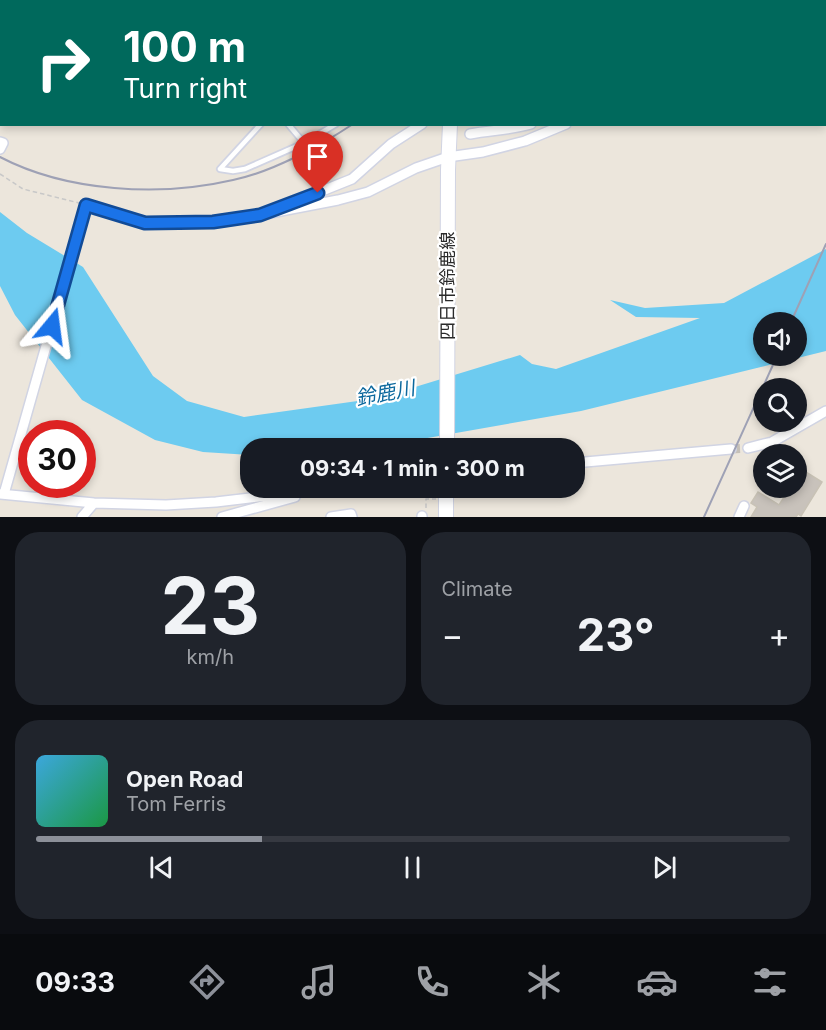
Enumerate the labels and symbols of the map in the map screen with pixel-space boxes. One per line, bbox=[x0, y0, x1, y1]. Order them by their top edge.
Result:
pin bbox=[292, 131, 343, 193]
street label: 四日市鈴鹿線 bbox=[437, 232, 458, 340]
position arrow bbox=[20, 294, 84, 358]
water label: 鈴鹿川 bbox=[353, 375, 419, 411]
speed limit sign: 30 bbox=[18, 420, 96, 498]

